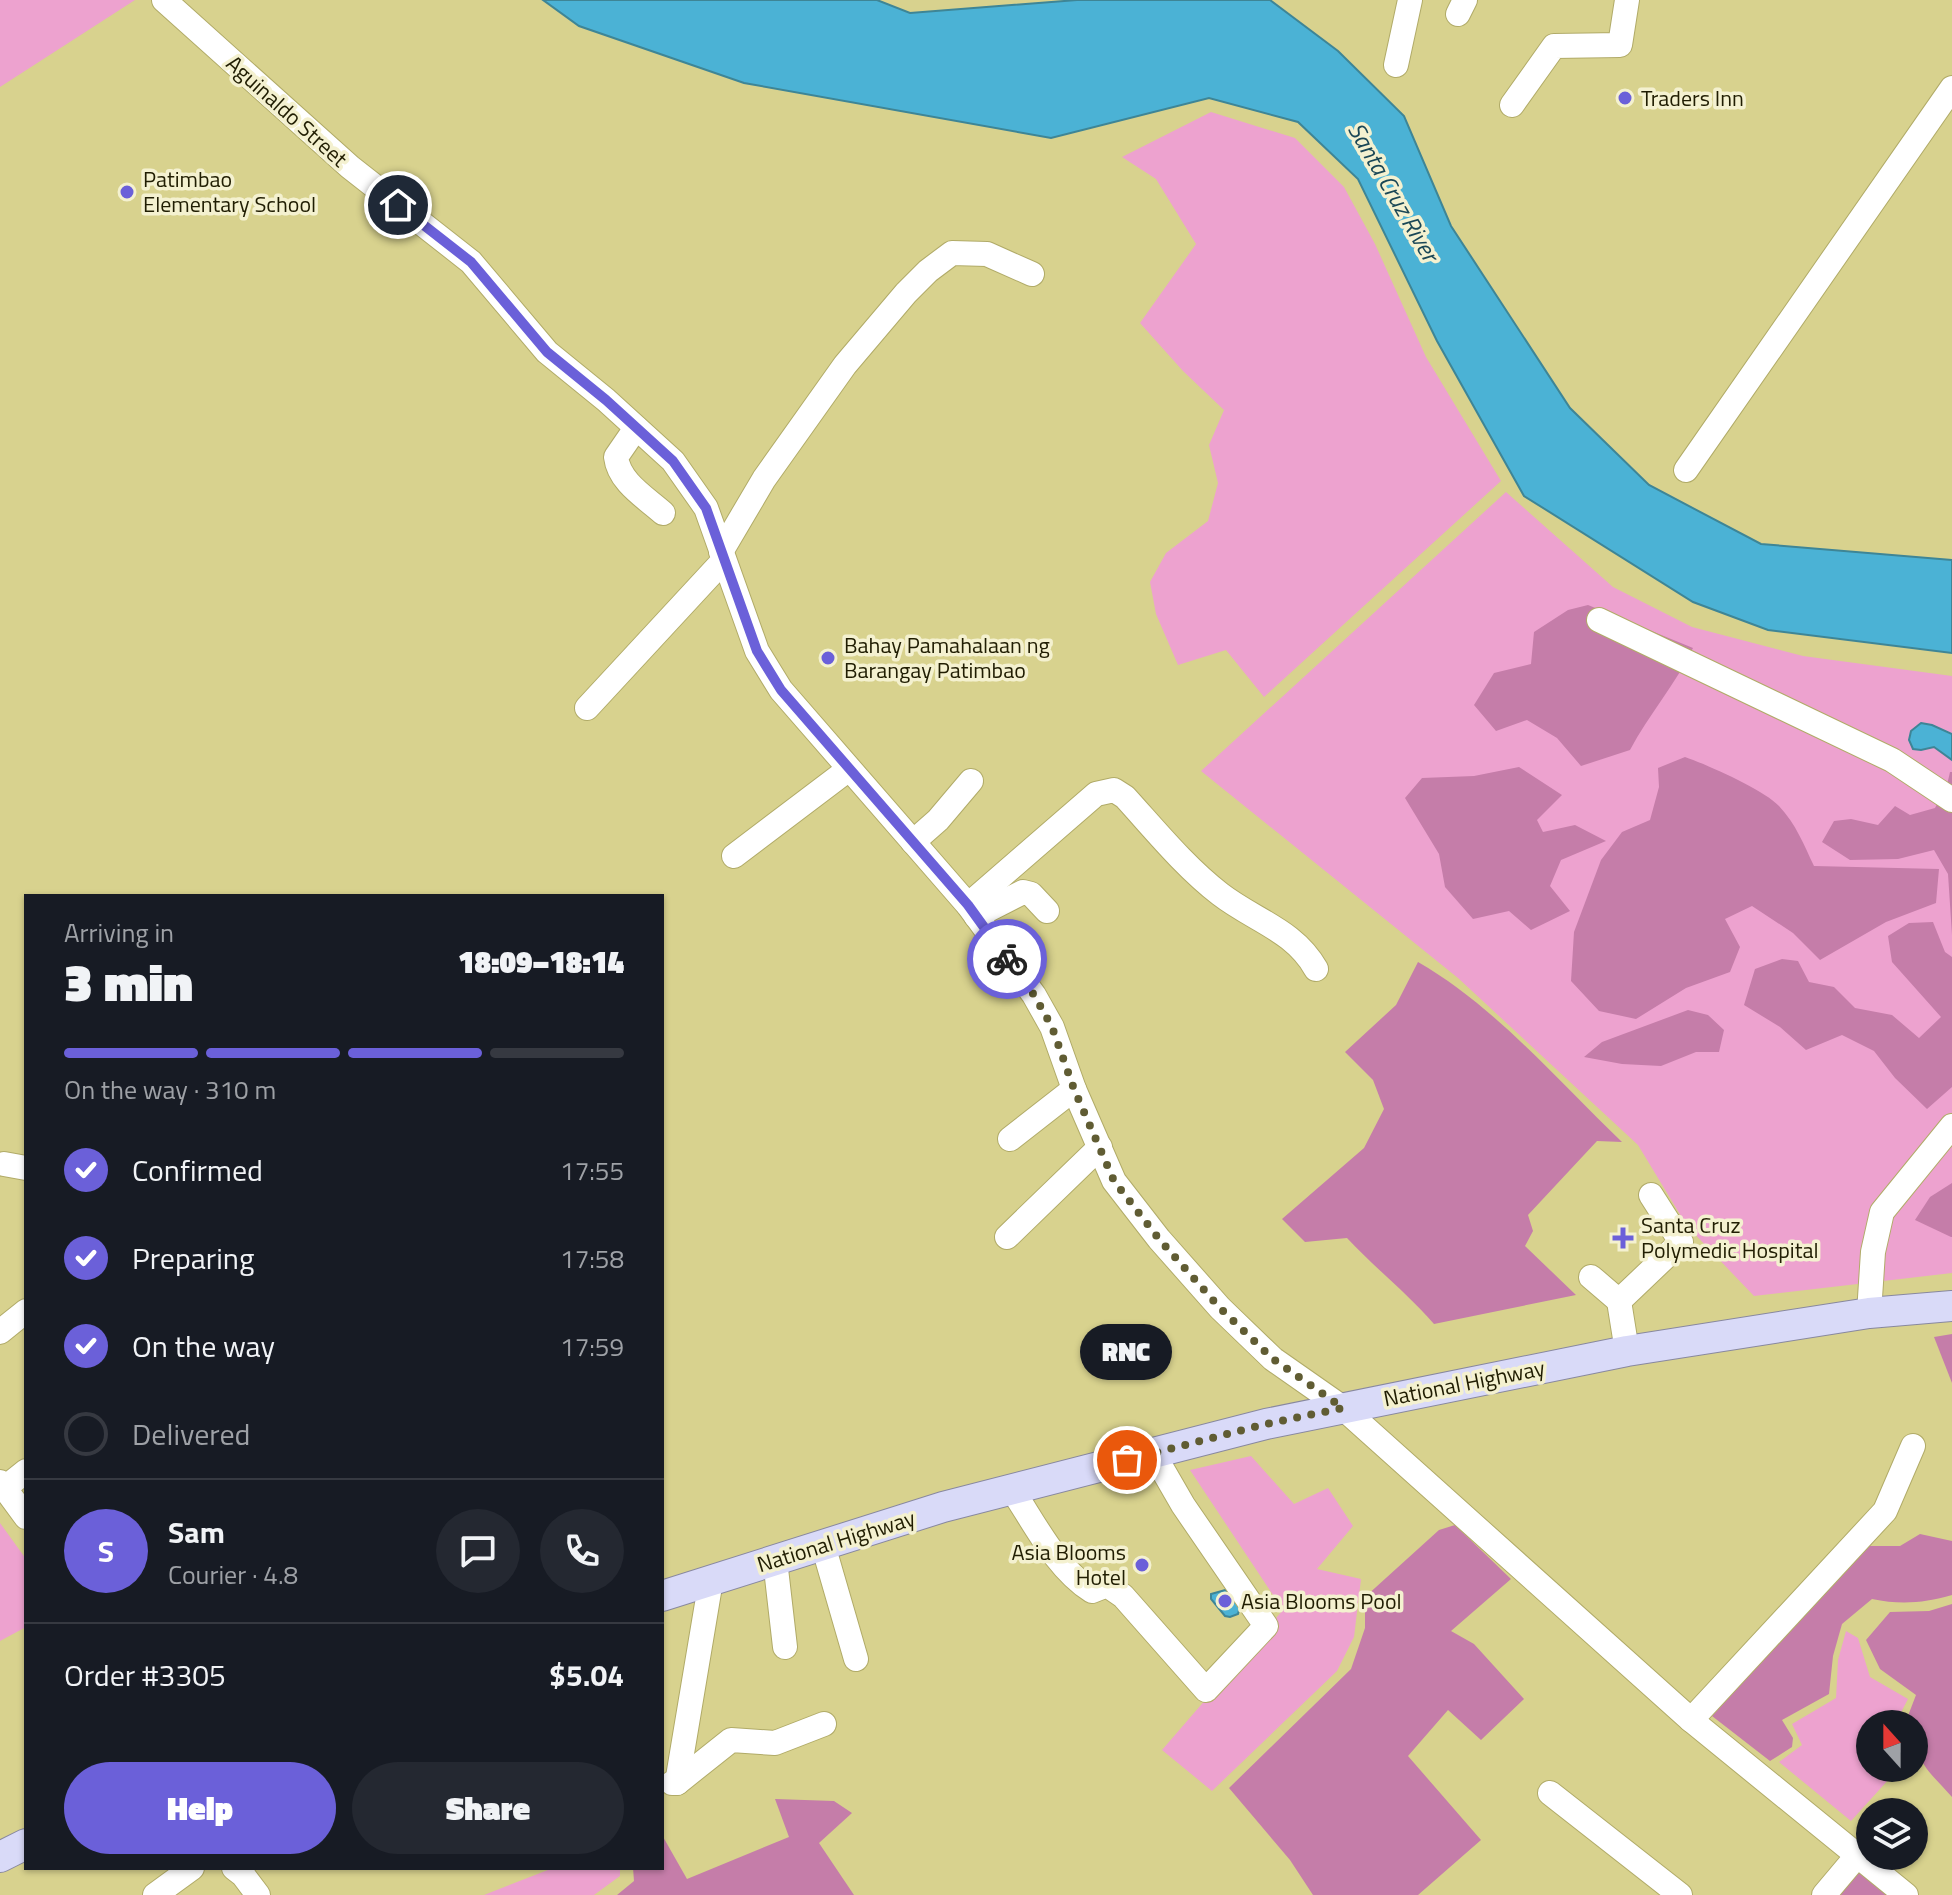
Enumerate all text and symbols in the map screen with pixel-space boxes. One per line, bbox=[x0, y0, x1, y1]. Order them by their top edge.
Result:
street label: Aguinaldo Street bbox=[219, 47, 356, 175]
place label: Traders Inn bbox=[1641, 81, 1744, 115]
marker: Traders Inn bbox=[1616, 89, 1634, 107]
water label: Santa Cruz River bbox=[1339, 115, 1450, 271]
place label: Patimbao Elementary School bbox=[143, 162, 316, 221]
pin bbox=[364, 171, 432, 239]
marker: Patimbao Elementary School bbox=[118, 183, 136, 201]
icon: home bbox=[376, 183, 420, 227]
place label: Bahay Pamahalaan ng Barangay Patimbao bbox=[844, 628, 1050, 687]
marker: Bahay Pamahalaan ng Barangay Patimbao bbox=[819, 649, 837, 667]
text: Arriving in bbox=[64, 913, 174, 952]
courier bbox=[967, 919, 1047, 999]
icon: bike bbox=[985, 937, 1029, 981]
text: 18:09–18:14 bbox=[458, 939, 624, 985]
text: 3 min bbox=[64, 942, 193, 1021]
text: On the way · 310 m bbox=[64, 1070, 276, 1109]
text: Confirmed bbox=[132, 1147, 263, 1193]
icon: check bbox=[64, 1148, 108, 1192]
text: 17:55 bbox=[560, 1151, 624, 1190]
place label: Santa Cruz Polymedic Hospital bbox=[1641, 1208, 1819, 1267]
marker: Santa Cruz Polymedic Hospital bbox=[1612, 1227, 1634, 1249]
text: Preparing bbox=[132, 1235, 254, 1281]
icon: check bbox=[64, 1236, 108, 1280]
text: 17:58 bbox=[560, 1239, 624, 1278]
text: On the way bbox=[132, 1323, 275, 1369]
icon: check bbox=[64, 1324, 108, 1368]
callout: RNC bbox=[1081, 1324, 1173, 1380]
text: 17:59 bbox=[560, 1327, 624, 1366]
text: RNC bbox=[1102, 1332, 1150, 1371]
street label: National Highway bbox=[1380, 1351, 1548, 1415]
text: Delivered bbox=[132, 1411, 250, 1457]
pin bbox=[1093, 1426, 1161, 1494]
icon: bag bbox=[1105, 1438, 1149, 1482]
street label: National Highway bbox=[753, 1501, 920, 1581]
text: Sam bbox=[168, 1509, 225, 1555]
button: chat bbox=[436, 1509, 520, 1593]
button: phone bbox=[540, 1509, 624, 1593]
text: S bbox=[98, 1528, 114, 1574]
place label: Asia Blooms Hotel bbox=[1011, 1535, 1126, 1594]
text: Courier · 4.8 bbox=[168, 1555, 298, 1594]
marker: Asia Blooms Hotel bbox=[1133, 1556, 1151, 1574]
place label: Asia Blooms Pool bbox=[1241, 1584, 1402, 1618]
marker: Asia Blooms Pool bbox=[1216, 1592, 1234, 1610]
text: Order #3305 bbox=[64, 1652, 226, 1698]
text: $5.04 bbox=[549, 1652, 624, 1698]
north arrow bbox=[1856, 1710, 1928, 1782]
map controls bbox=[1856, 1710, 1928, 1870]
button: Help bbox=[64, 1762, 336, 1854]
button: Share bbox=[352, 1762, 624, 1854]
button: layers bbox=[1856, 1798, 1928, 1870]

